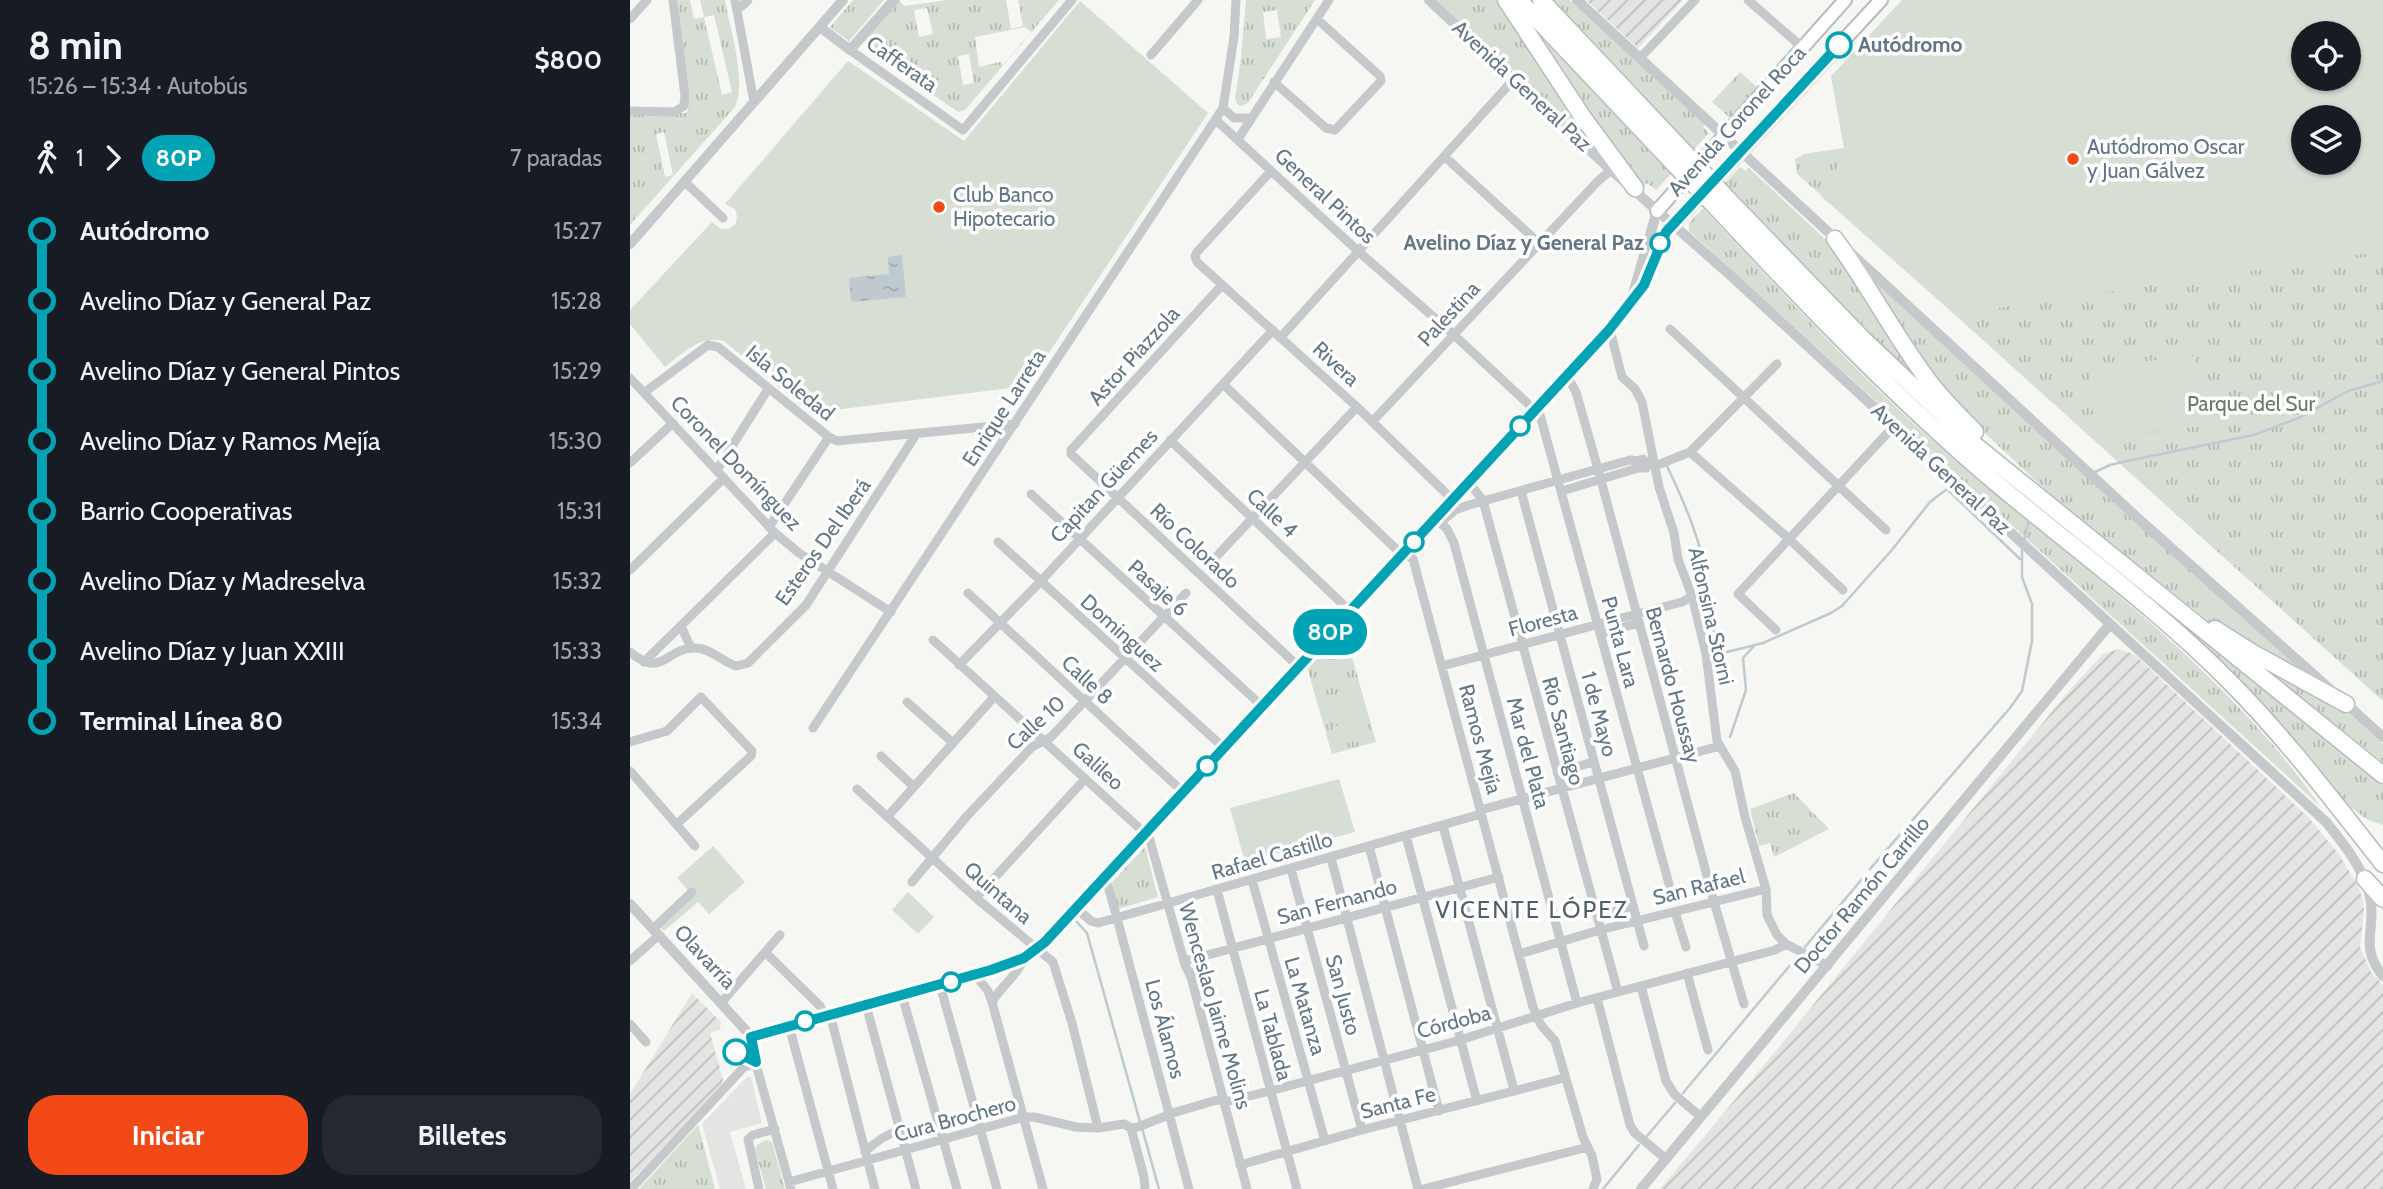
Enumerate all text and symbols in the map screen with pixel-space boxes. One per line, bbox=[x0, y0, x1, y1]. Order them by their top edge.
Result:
street label: Avenida General Paz bbox=[1448, 15, 1597, 157]
map controls bbox=[2291, 21, 2361, 175]
button: locate bbox=[2291, 21, 2361, 91]
text: 8 min bbox=[28, 22, 123, 69]
street label: Cafferata bbox=[862, 30, 943, 97]
marker: Autódromo bbox=[1826, 32, 1852, 58]
place label: Autódromo bbox=[1858, 32, 1963, 57]
street label: Avenida Coronel Roca bbox=[1663, 40, 1811, 201]
text: $800 bbox=[535, 44, 602, 76]
text: 15:26 – 15:34 · Autobús bbox=[28, 72, 248, 100]
button: layers bbox=[2291, 105, 2361, 175]
place label: Autódromo Oscar y Juan Gálvez bbox=[2087, 134, 2245, 183]
icon: walk bbox=[28, 139, 66, 177]
icon: forward bbox=[94, 139, 132, 177]
text: 80P bbox=[156, 143, 201, 172]
street label: General Pintos bbox=[1270, 143, 1381, 249]
text: 1 bbox=[76, 144, 84, 172]
text: 7 paradas bbox=[510, 144, 602, 172]
marker: Autódromo Oscar y Juan Gálvez bbox=[2065, 151, 2081, 167]
place label: Club Banco Hipotecario bbox=[953, 182, 1055, 231]
marker: Club Banco Hipotecario bbox=[931, 199, 947, 215]
text: Autódromo bbox=[80, 215, 209, 247]
text: 15:27 bbox=[554, 217, 602, 245]
place label: Avelino Díaz y General Paz bbox=[1403, 230, 1644, 255]
marker: Avelino Díaz y General Paz bbox=[1650, 233, 1670, 253]
street label: Palestina bbox=[1412, 276, 1485, 351]
text: Avelino Díaz y General Paz bbox=[80, 285, 371, 317]
text: 15:28 bbox=[551, 287, 602, 315]
street label: Astor Piazzola bbox=[1083, 301, 1184, 410]
street label: Rivera bbox=[1308, 336, 1365, 391]
street label: Isla Soledad bbox=[741, 339, 840, 426]
street label: Enrique Larreta bbox=[957, 345, 1051, 471]
text: Avelino Díaz y General Pintos bbox=[80, 355, 400, 387]
text: 15:29 bbox=[552, 357, 602, 385]
street label: Coronel Domínguez bbox=[666, 390, 807, 535]
park label: Parque del Sur bbox=[2187, 391, 2315, 416]
street label: Avenida General Paz bbox=[1867, 398, 2016, 540]
unlabelled marker bbox=[1510, 416, 1530, 436]
street label: Capitan Güemes bbox=[1045, 423, 1163, 548]
text: Avelino Díaz y Ramos Mejía bbox=[80, 425, 380, 457]
text: 15:30 bbox=[549, 427, 602, 455]
street label: Esteros Del Iberá bbox=[770, 474, 876, 610]
street label: Calle 4 bbox=[1242, 483, 1303, 542]
text: Barrio Cooperativas bbox=[80, 495, 293, 527]
text: 15:31 bbox=[557, 497, 602, 525]
street label: Río Colorado bbox=[1145, 498, 1245, 594]
unlabelled marker bbox=[1404, 532, 1424, 552]
street label: Alfonsina Storni bbox=[1683, 544, 1740, 687]
street label: Pasaje 6 bbox=[1122, 554, 1194, 622]
text: Avelino Díaz y Madreselva bbox=[80, 565, 365, 597]
text: 15:32 bbox=[553, 567, 602, 595]
street label: Dominguez bbox=[1076, 589, 1169, 677]
street label: Punta Lara bbox=[1596, 593, 1645, 690]
street label: Floresta bbox=[1506, 599, 1580, 642]
street label: Bernardo Houssay bbox=[1641, 604, 1706, 766]
line badge: 80P bbox=[1290, 609, 1370, 655]
text: 80P bbox=[1307, 617, 1353, 646]
text: Avelino Díaz y Juan XXIII bbox=[80, 635, 345, 667]
text: 15:33 bbox=[552, 637, 602, 665]
street label: Calle 8 bbox=[1056, 650, 1118, 710]
street label: 1 de Mayo bbox=[1576, 669, 1623, 759]
street label: Río Santiago bbox=[1537, 674, 1590, 788]
street label: Ramos Mejía bbox=[1453, 681, 1507, 797]
street label: Calle 10 bbox=[1001, 690, 1070, 755]
street label: Mar del Plata bbox=[1502, 694, 1555, 811]
text: Terminal Línea 80 bbox=[80, 705, 283, 737]
text: 15:34 bbox=[552, 707, 602, 735]
street label: Galileo bbox=[1067, 736, 1129, 795]
unlabelled marker bbox=[1197, 756, 1217, 776]
street label: Doctor Ramón Carrillo bbox=[1789, 811, 1935, 978]
street label: Rafael Castillo bbox=[1209, 826, 1335, 885]
street label: Quintana bbox=[959, 856, 1038, 929]
street label: San Rafael bbox=[1650, 863, 1748, 910]
street label: San Fernando bbox=[1274, 874, 1400, 930]
district label: VICENTE LÓPEZ bbox=[1435, 895, 1629, 924]
street label: Wenceslao Jaime Molins bbox=[1174, 900, 1257, 1112]
street label: Olavarría bbox=[669, 919, 741, 994]
street label: San Justo bbox=[1321, 952, 1366, 1038]
street label: La Matanza bbox=[1280, 954, 1331, 1058]
unlabelled marker bbox=[941, 972, 961, 992]
street label: Los Álamos bbox=[1140, 976, 1191, 1082]
street label: La Tablada bbox=[1249, 986, 1298, 1083]
street label: Córdoba bbox=[1414, 1000, 1494, 1043]
unlabelled marker bbox=[795, 1011, 815, 1031]
unlabelled marker bbox=[723, 1039, 749, 1065]
street label: Santa Fe bbox=[1358, 1081, 1438, 1124]
street label: Cura Brochero bbox=[891, 1090, 1018, 1147]
button: Iniciar bbox=[28, 1095, 308, 1175]
button: Billetes bbox=[322, 1095, 602, 1175]

